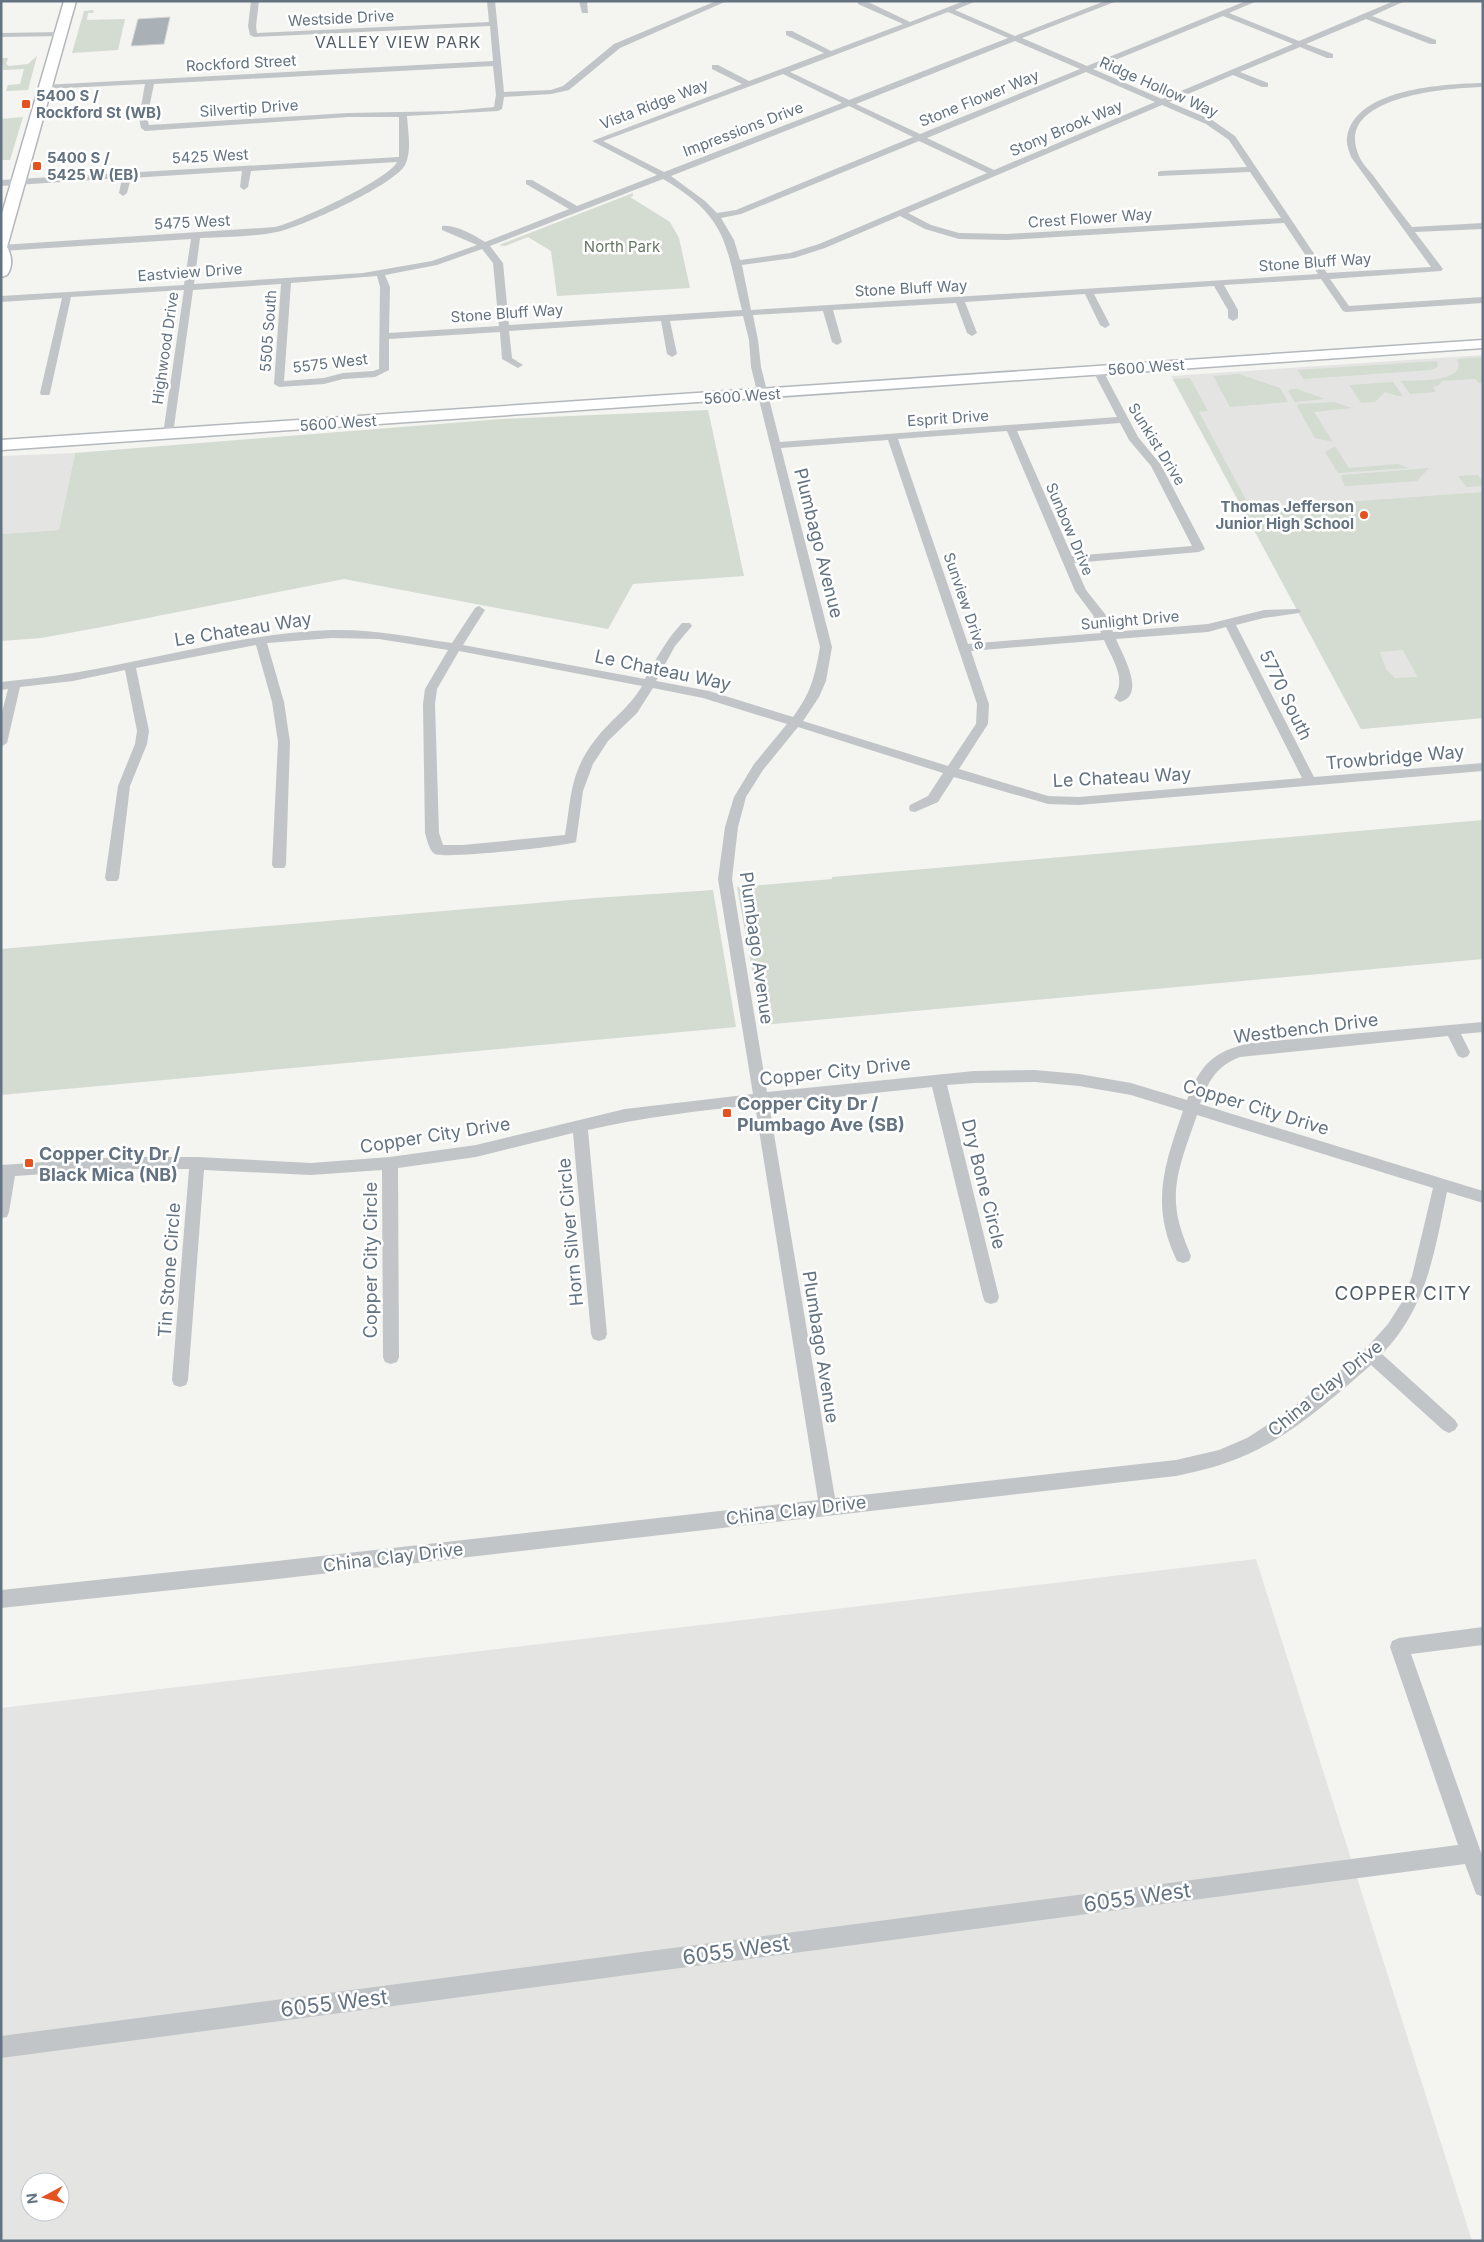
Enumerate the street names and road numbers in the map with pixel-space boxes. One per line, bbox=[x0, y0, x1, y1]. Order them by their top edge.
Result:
street label: Westside Drive bbox=[287, 6, 395, 30]
street label: Rockford Street bbox=[185, 51, 297, 75]
street label: Ridge Hollow Way bbox=[1097, 52, 1222, 122]
street label: Stone Flower Way bbox=[916, 65, 1042, 131]
street label: Vista Ridge Way bbox=[597, 74, 712, 133]
street label: Silvertip Drive bbox=[199, 95, 299, 121]
street label: Stony Brook Way bbox=[1007, 95, 1126, 160]
street label: Impressions Drive bbox=[680, 97, 806, 161]
street label: 5425 West bbox=[171, 144, 249, 167]
street label: Crest Flower Way bbox=[1027, 204, 1153, 232]
street label: 5475 West bbox=[154, 211, 231, 233]
street label: Stone Bluff Way bbox=[1258, 249, 1373, 275]
street label: Eastview Drive bbox=[137, 259, 243, 285]
street label: Stone Bluff Way bbox=[854, 276, 968, 300]
street label: 5505 South bbox=[256, 289, 280, 373]
street label: Highwood Drive bbox=[148, 290, 182, 406]
street label: Stone Bluff Way bbox=[450, 300, 565, 326]
street label: 5575 West bbox=[291, 349, 369, 377]
street label: 5600 West bbox=[1107, 355, 1185, 379]
street label: 5600 West bbox=[703, 384, 781, 408]
street label: Sunkist Drive bbox=[1124, 399, 1190, 489]
street label: Esprit Drive bbox=[906, 406, 990, 430]
street label: 5600 West bbox=[299, 411, 377, 435]
street label: Plumbago Avenue bbox=[790, 466, 848, 620]
street label: Sunbow Drive bbox=[1042, 480, 1098, 578]
street label: Sunview Drive bbox=[940, 550, 990, 652]
street label: Sunlight Drive bbox=[1080, 606, 1180, 634]
street label: Le Chateau Way bbox=[173, 608, 313, 650]
street label: Le Chateau Way bbox=[593, 645, 733, 695]
street label: 5770 South bbox=[1255, 647, 1317, 743]
street label: Trowbridge Way bbox=[1325, 740, 1465, 774]
street label: Le Chateau Way bbox=[1052, 763, 1192, 791]
street label: Plumbago Avenue bbox=[736, 870, 778, 1026]
street label: Westbench Drive bbox=[1233, 1009, 1379, 1047]
street label: Copper City Drive bbox=[758, 1053, 912, 1089]
street label: Copper City Drive bbox=[1180, 1075, 1332, 1139]
street label: Copper City Drive bbox=[358, 1113, 512, 1157]
street label: Dry Bone Circle bbox=[958, 1117, 1010, 1251]
street label: Horn Silver Circle bbox=[553, 1157, 587, 1307]
street label: Copper City Circle bbox=[360, 1182, 381, 1338]
street label: Tin Stone Circle bbox=[154, 1202, 184, 1338]
street label: Plumbago Avenue bbox=[799, 1269, 843, 1425]
street label: China Clay Drive bbox=[1264, 1335, 1386, 1441]
street label: China Clay Drive bbox=[725, 1491, 867, 1529]
street label: China Clay Drive bbox=[322, 1538, 464, 1576]
street label: 6055 West bbox=[1082, 1877, 1192, 1917]
street label: 6055 West bbox=[681, 1930, 791, 1970]
street label: 6055 West bbox=[279, 1984, 389, 2022]

